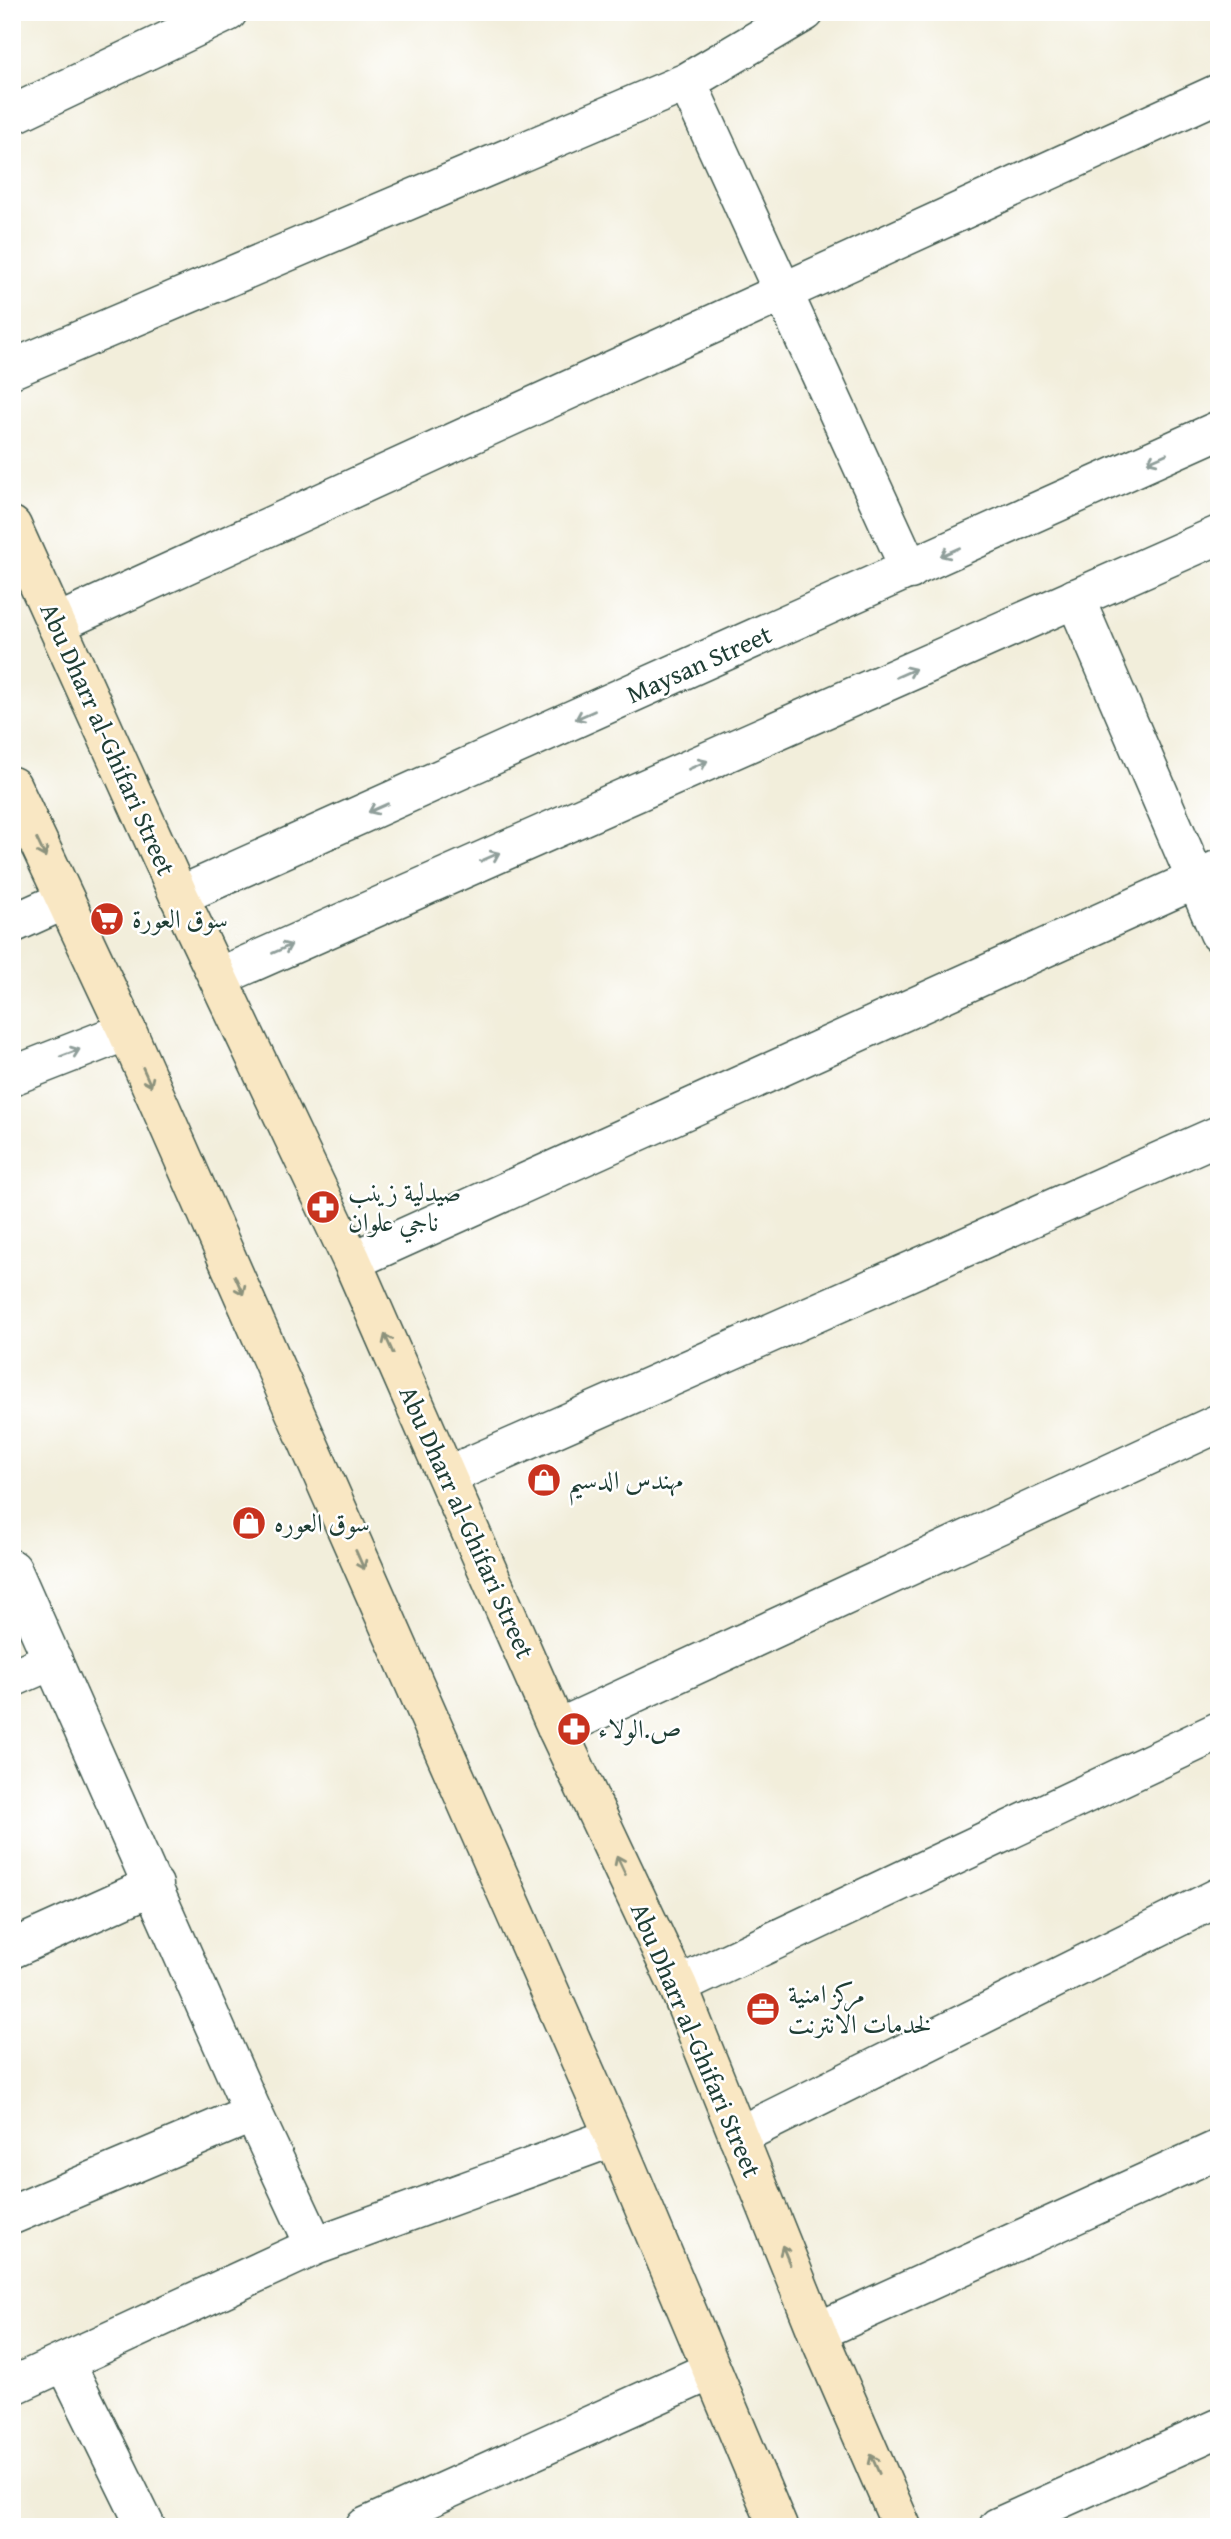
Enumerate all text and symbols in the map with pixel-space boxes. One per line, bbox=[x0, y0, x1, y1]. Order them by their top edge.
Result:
one-way arrow bbox=[1146, 452, 1168, 465]
one-way arrow bbox=[939, 546, 961, 559]
street label: Abu Dharr al-Ghifari Street bbox=[31, 596, 186, 881]
street label: Maysan Street bbox=[620, 614, 778, 713]
one-way arrow bbox=[895, 666, 916, 679]
one-way arrow bbox=[575, 709, 596, 722]
one-way arrow bbox=[687, 758, 708, 771]
one-way arrow bbox=[367, 802, 389, 815]
one-way arrow bbox=[35, 837, 48, 858]
one-way arrow bbox=[479, 850, 500, 863]
place label: سوق العورة bbox=[132, 899, 228, 938]
supermarket icon: سوق العورة bbox=[88, 900, 126, 938]
one-way arrow bbox=[271, 942, 292, 955]
one-way arrow bbox=[58, 1046, 80, 1059]
one-way arrow bbox=[141, 1065, 154, 1087]
place label: صيدلية زينب ناجي علوان bbox=[348, 1172, 461, 1244]
pharmacy icon: صيدلية زينب ناجي علوان bbox=[304, 1188, 342, 1226]
one-way arrow bbox=[233, 1274, 246, 1295]
one-way arrow bbox=[382, 1334, 395, 1355]
street label: Abu Dharr al-Ghifari Street bbox=[390, 1379, 545, 1664]
place label: مهندس الدسيم bbox=[568, 1460, 683, 1506]
shop icon: مهندس الدسيم bbox=[525, 1461, 563, 1499]
place label: سوق العوره bbox=[274, 1503, 370, 1542]
shop icon: سوق العوره bbox=[230, 1504, 268, 1542]
one-way arrow bbox=[354, 1549, 367, 1571]
place label: ص.الولاء bbox=[598, 1709, 682, 1748]
pharmacy icon: ص.الولاء bbox=[555, 1710, 593, 1748]
one-way arrow bbox=[614, 1855, 627, 1876]
street label: Abu Dharr al-Ghifari Street bbox=[621, 1897, 772, 2183]
place label: مركز امنية لخدمات الانترنت bbox=[788, 1974, 931, 2043]
office icon: مركز امنية لخدمات الانترنت bbox=[744, 1990, 782, 2028]
one-way arrow bbox=[778, 2245, 791, 2266]
one-way arrow bbox=[868, 2454, 881, 2475]

